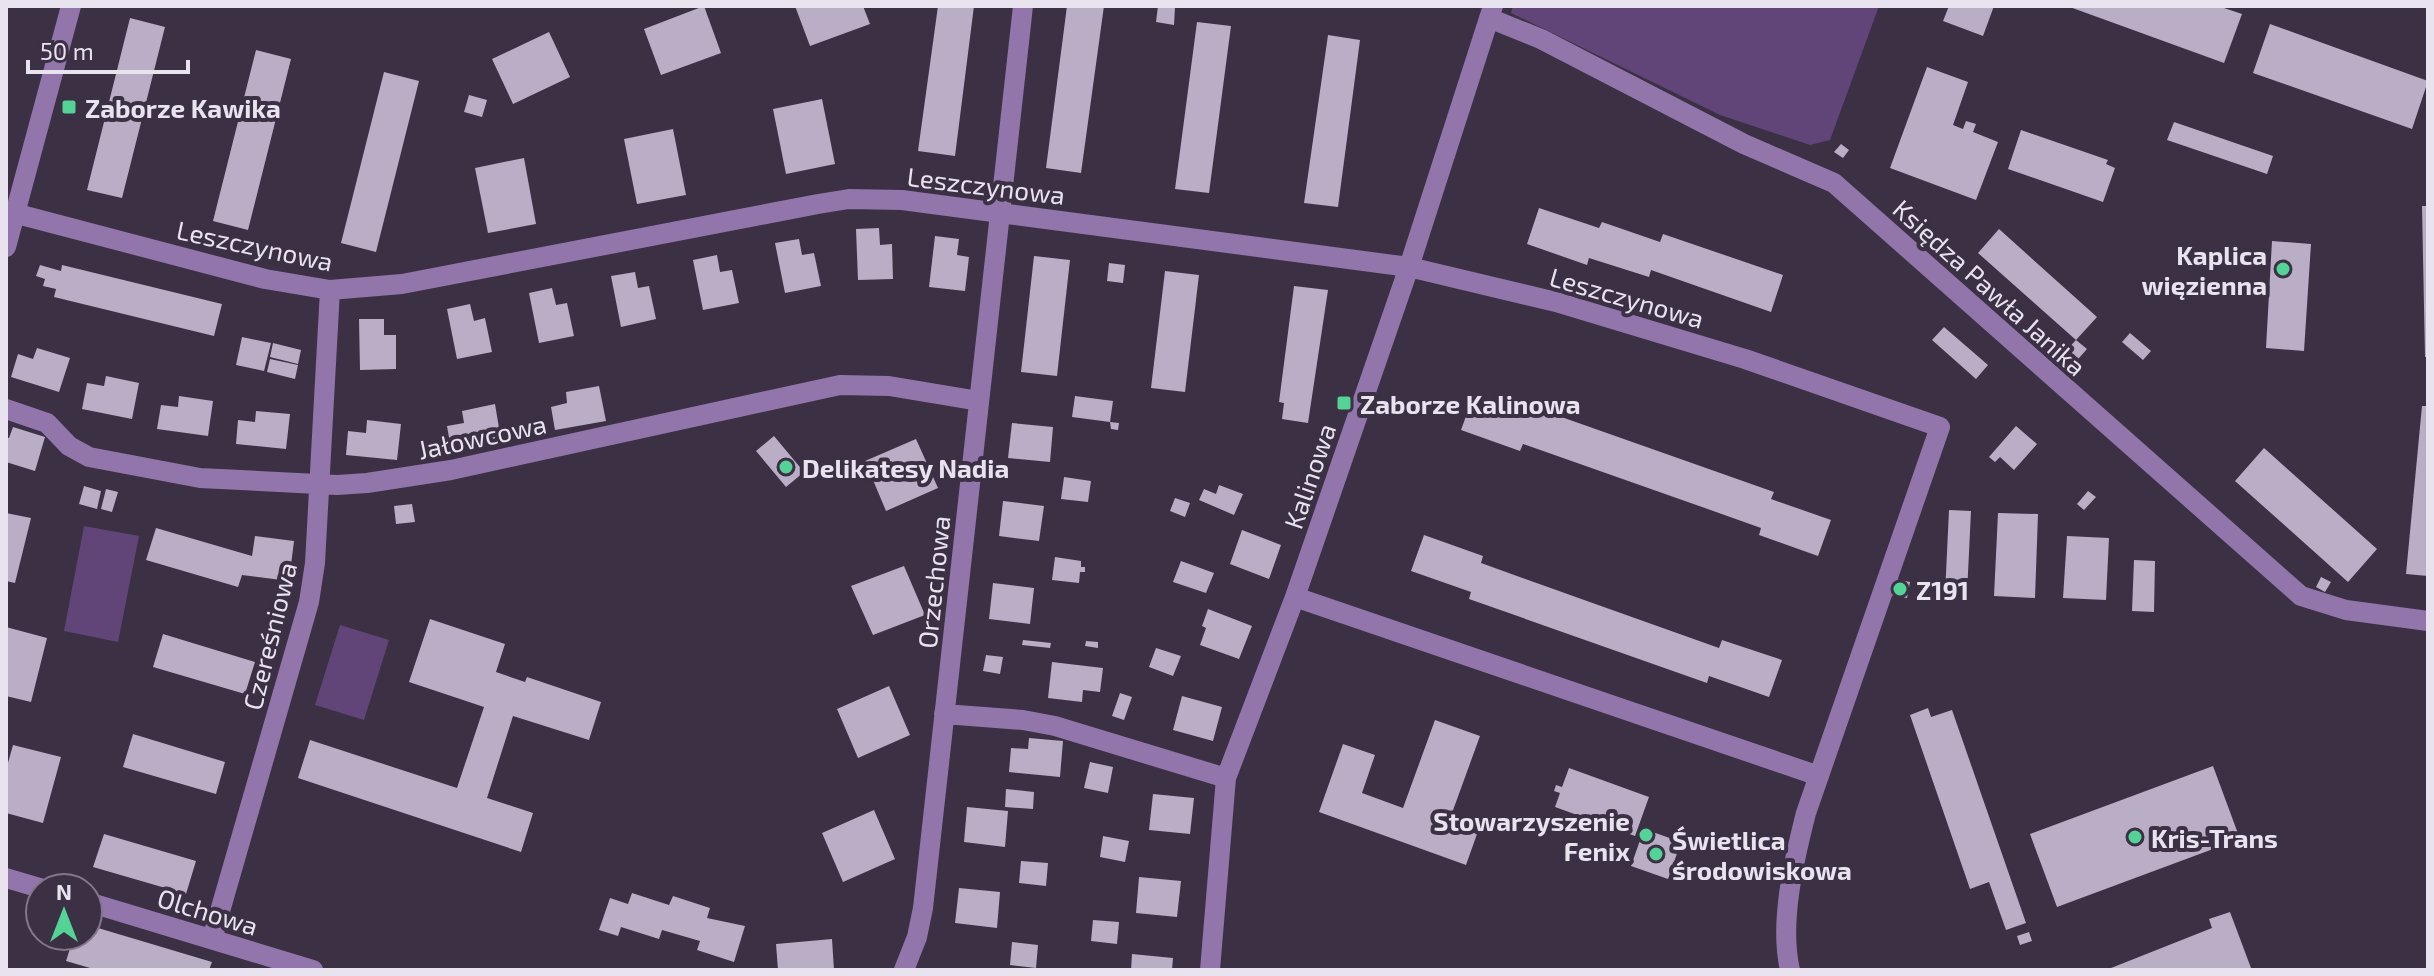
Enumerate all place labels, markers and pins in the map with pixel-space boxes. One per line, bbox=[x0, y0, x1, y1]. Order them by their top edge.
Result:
place label: Zaborze Kawika bbox=[85, 92, 281, 123]
marker: Zaborze Kawika bbox=[60, 98, 78, 116]
place label: Kaplica więzienna bbox=[2141, 239, 2267, 300]
marker: Kaplica więzienna bbox=[2274, 260, 2292, 278]
place label: Zaborze Kalinowa bbox=[1360, 388, 1580, 419]
marker: Zaborze Kalinowa bbox=[1335, 394, 1353, 412]
place label: Delikatesy Nadia bbox=[802, 452, 1009, 484]
marker: Delikatesy Nadia bbox=[777, 458, 795, 476]
place label: Z191 bbox=[1916, 574, 1969, 605]
marker: Z191 bbox=[1891, 580, 1909, 598]
place label: Stowarzyszenie Fenix bbox=[1433, 805, 1630, 866]
place label: Kris-Trans bbox=[2151, 822, 2278, 853]
place label: Świetlica środowiskowa bbox=[1672, 824, 1852, 885]
marker: Stowarzyszenie Fenix bbox=[1637, 826, 1655, 844]
marker: Kris-Trans bbox=[2126, 828, 2144, 846]
marker: Świetlica środowiskowa bbox=[1647, 845, 1665, 863]

